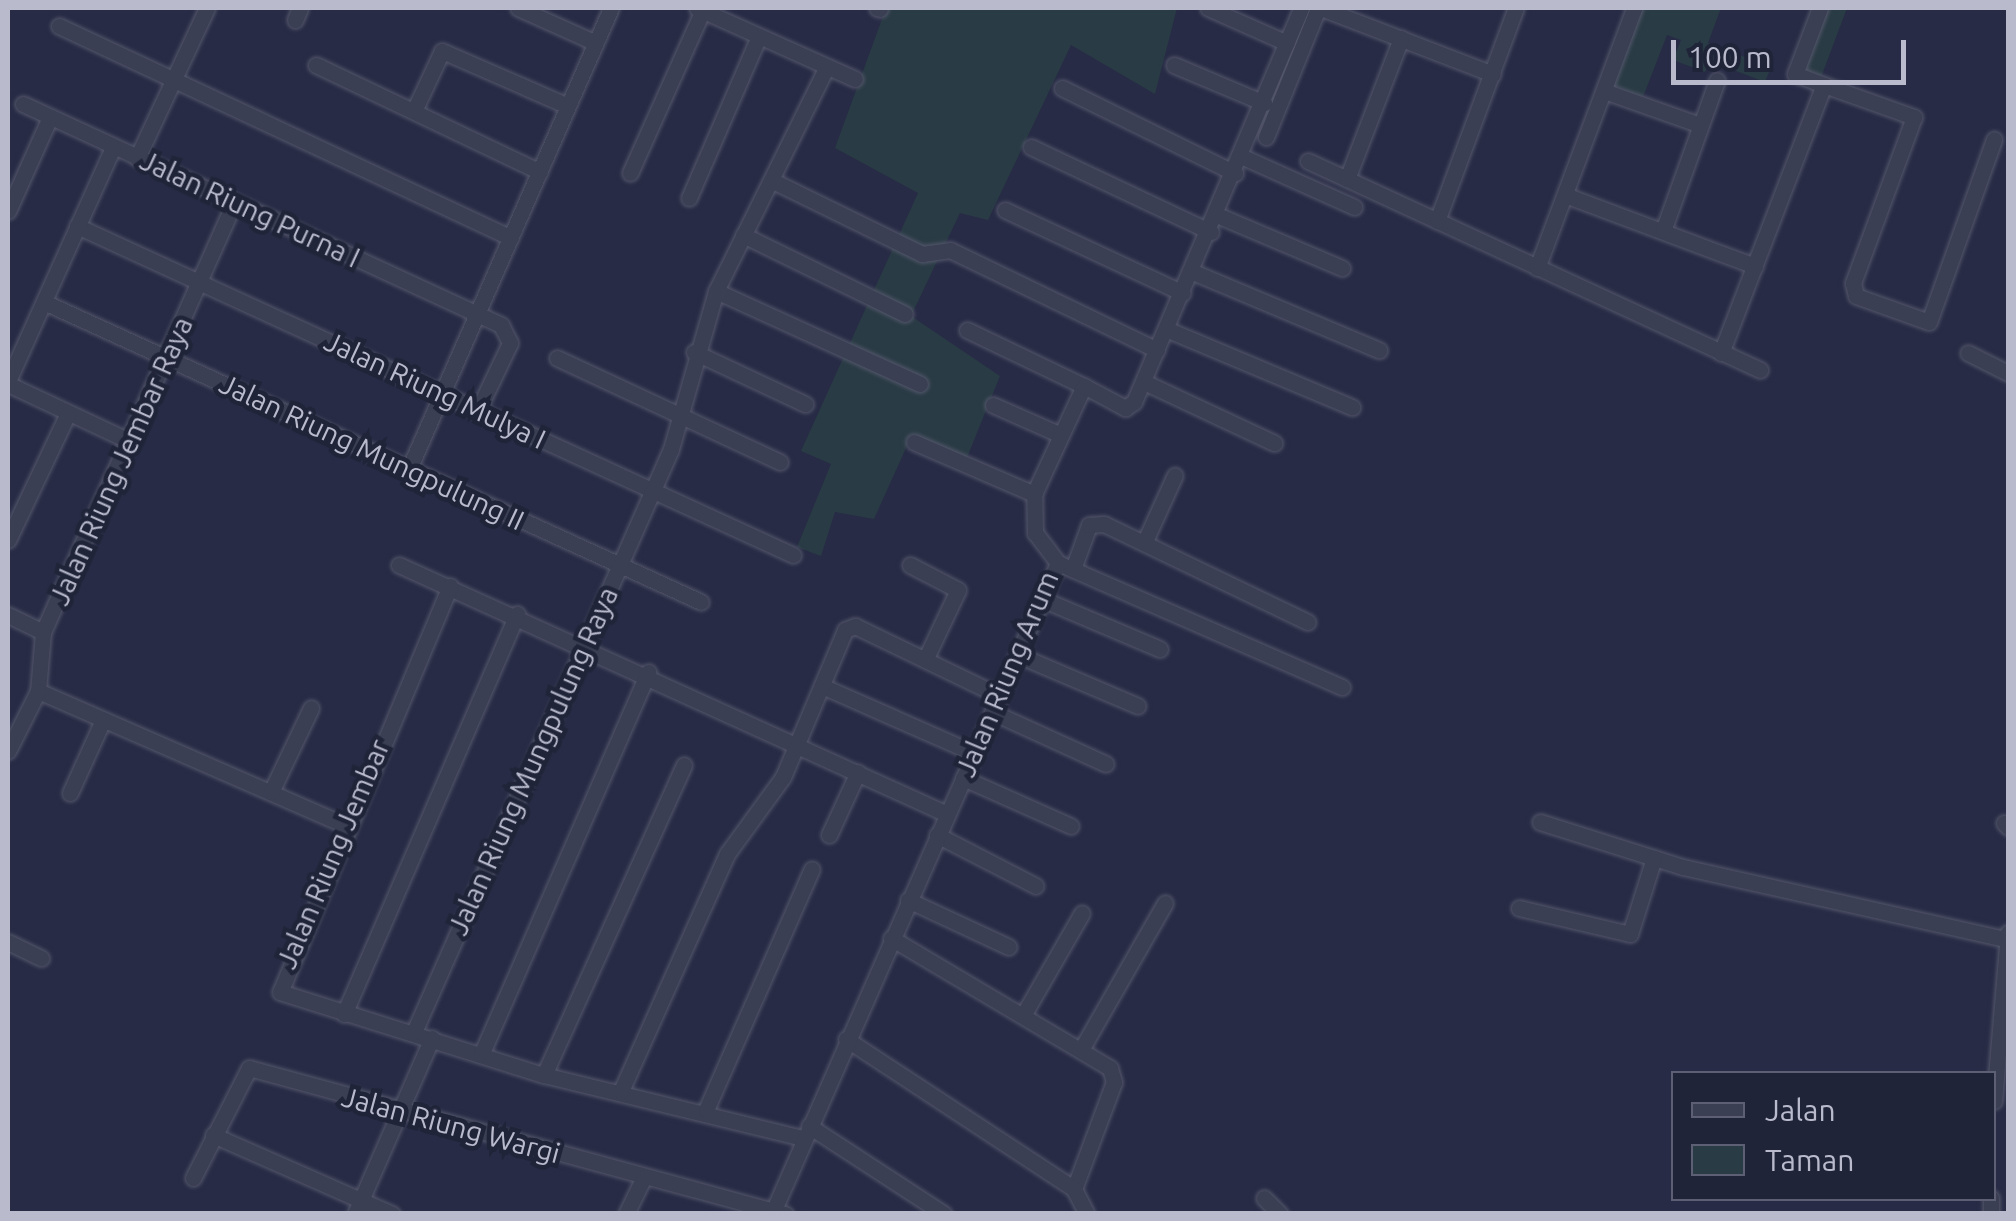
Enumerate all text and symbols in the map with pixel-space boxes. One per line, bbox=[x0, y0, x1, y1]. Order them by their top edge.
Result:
scale bar bbox=[1676, 20, 1911, 82]
text: 100 m bbox=[1688, 40, 1772, 74]
street label: Jalan Riung Purna I bbox=[135, 143, 365, 275]
street label: Jalan Riung Jembar Raya bbox=[42, 312, 200, 610]
street label: Jalan Riung Mulya I bbox=[319, 324, 551, 456]
street label: Jalan Riung Mungpulung II bbox=[214, 367, 530, 537]
street label: Jalan Riung Arum bbox=[949, 566, 1065, 782]
street label: Jalan Riung Mungpulung Raya bbox=[441, 582, 625, 940]
street label: Jalan Riung Jembar bbox=[269, 734, 397, 974]
legend bbox=[1671, 1071, 1996, 1201]
street label: Jalan Riung Wargi bbox=[338, 1080, 564, 1170]
text: Jalan bbox=[1765, 1093, 1836, 1127]
text: Taman bbox=[1765, 1143, 1854, 1177]

